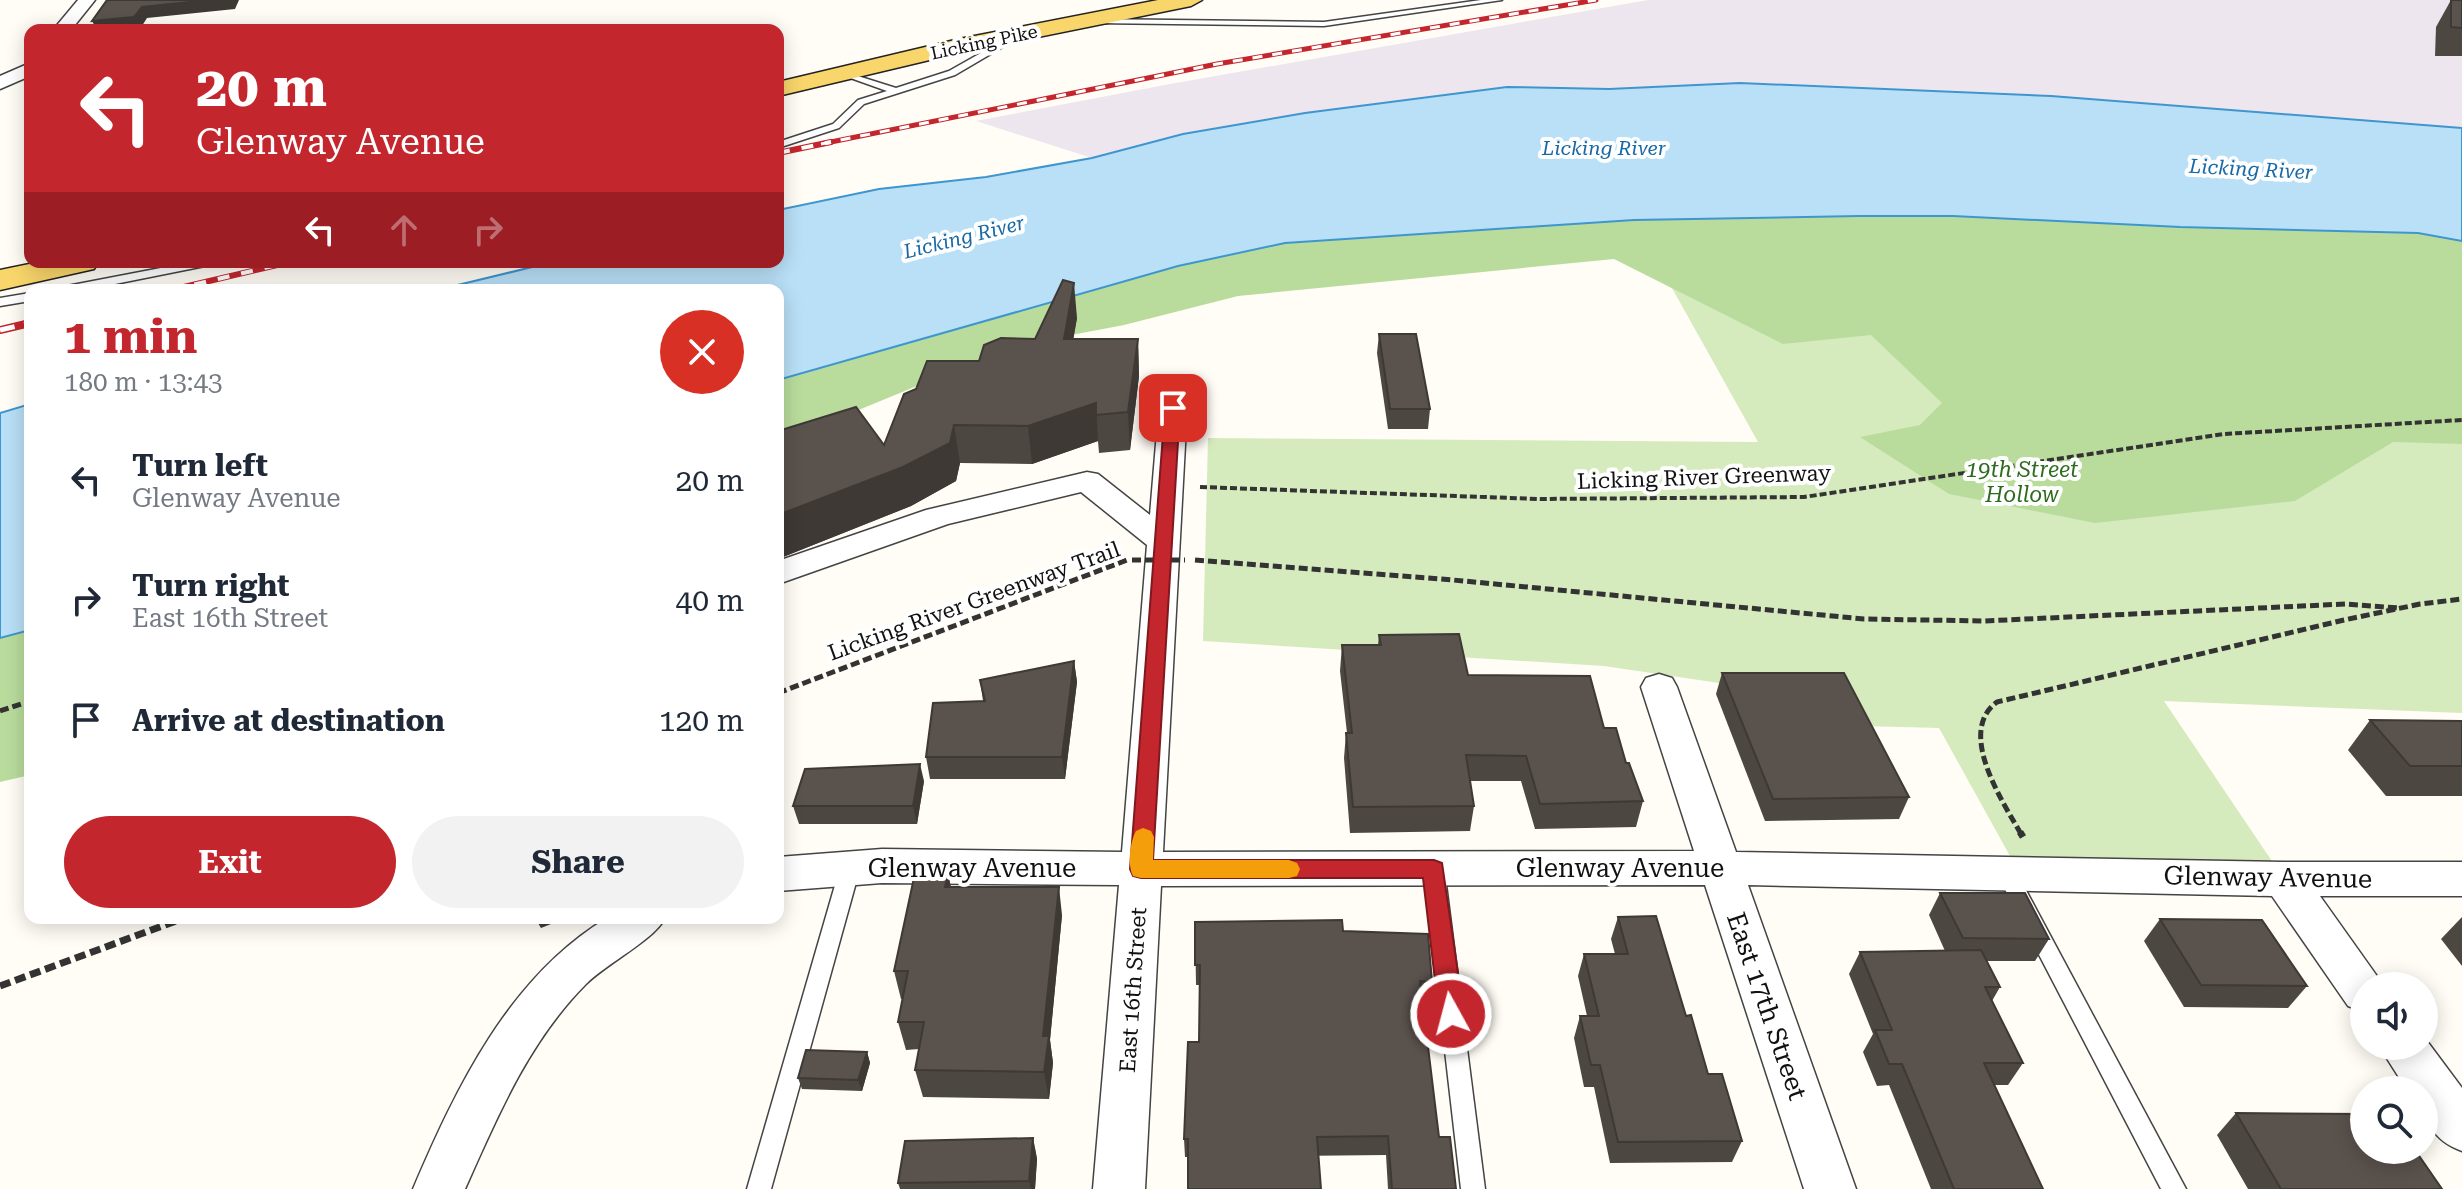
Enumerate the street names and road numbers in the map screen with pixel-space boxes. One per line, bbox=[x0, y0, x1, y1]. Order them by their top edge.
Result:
street label: Licking Pike bbox=[929, 20, 1039, 64]
street label: Licking River Greenway bbox=[1577, 460, 1831, 494]
street label: Licking River Greenway Trail bbox=[825, 536, 1123, 666]
street label: Glenway Avenue bbox=[868, 853, 1076, 883]
street label: Glenway Avenue bbox=[1516, 853, 1724, 883]
street label: Glenway Avenue bbox=[2163, 860, 2373, 894]
street label: East 16th Street bbox=[1115, 906, 1151, 1074]
street label: East 17th Street bbox=[1721, 908, 1813, 1104]

